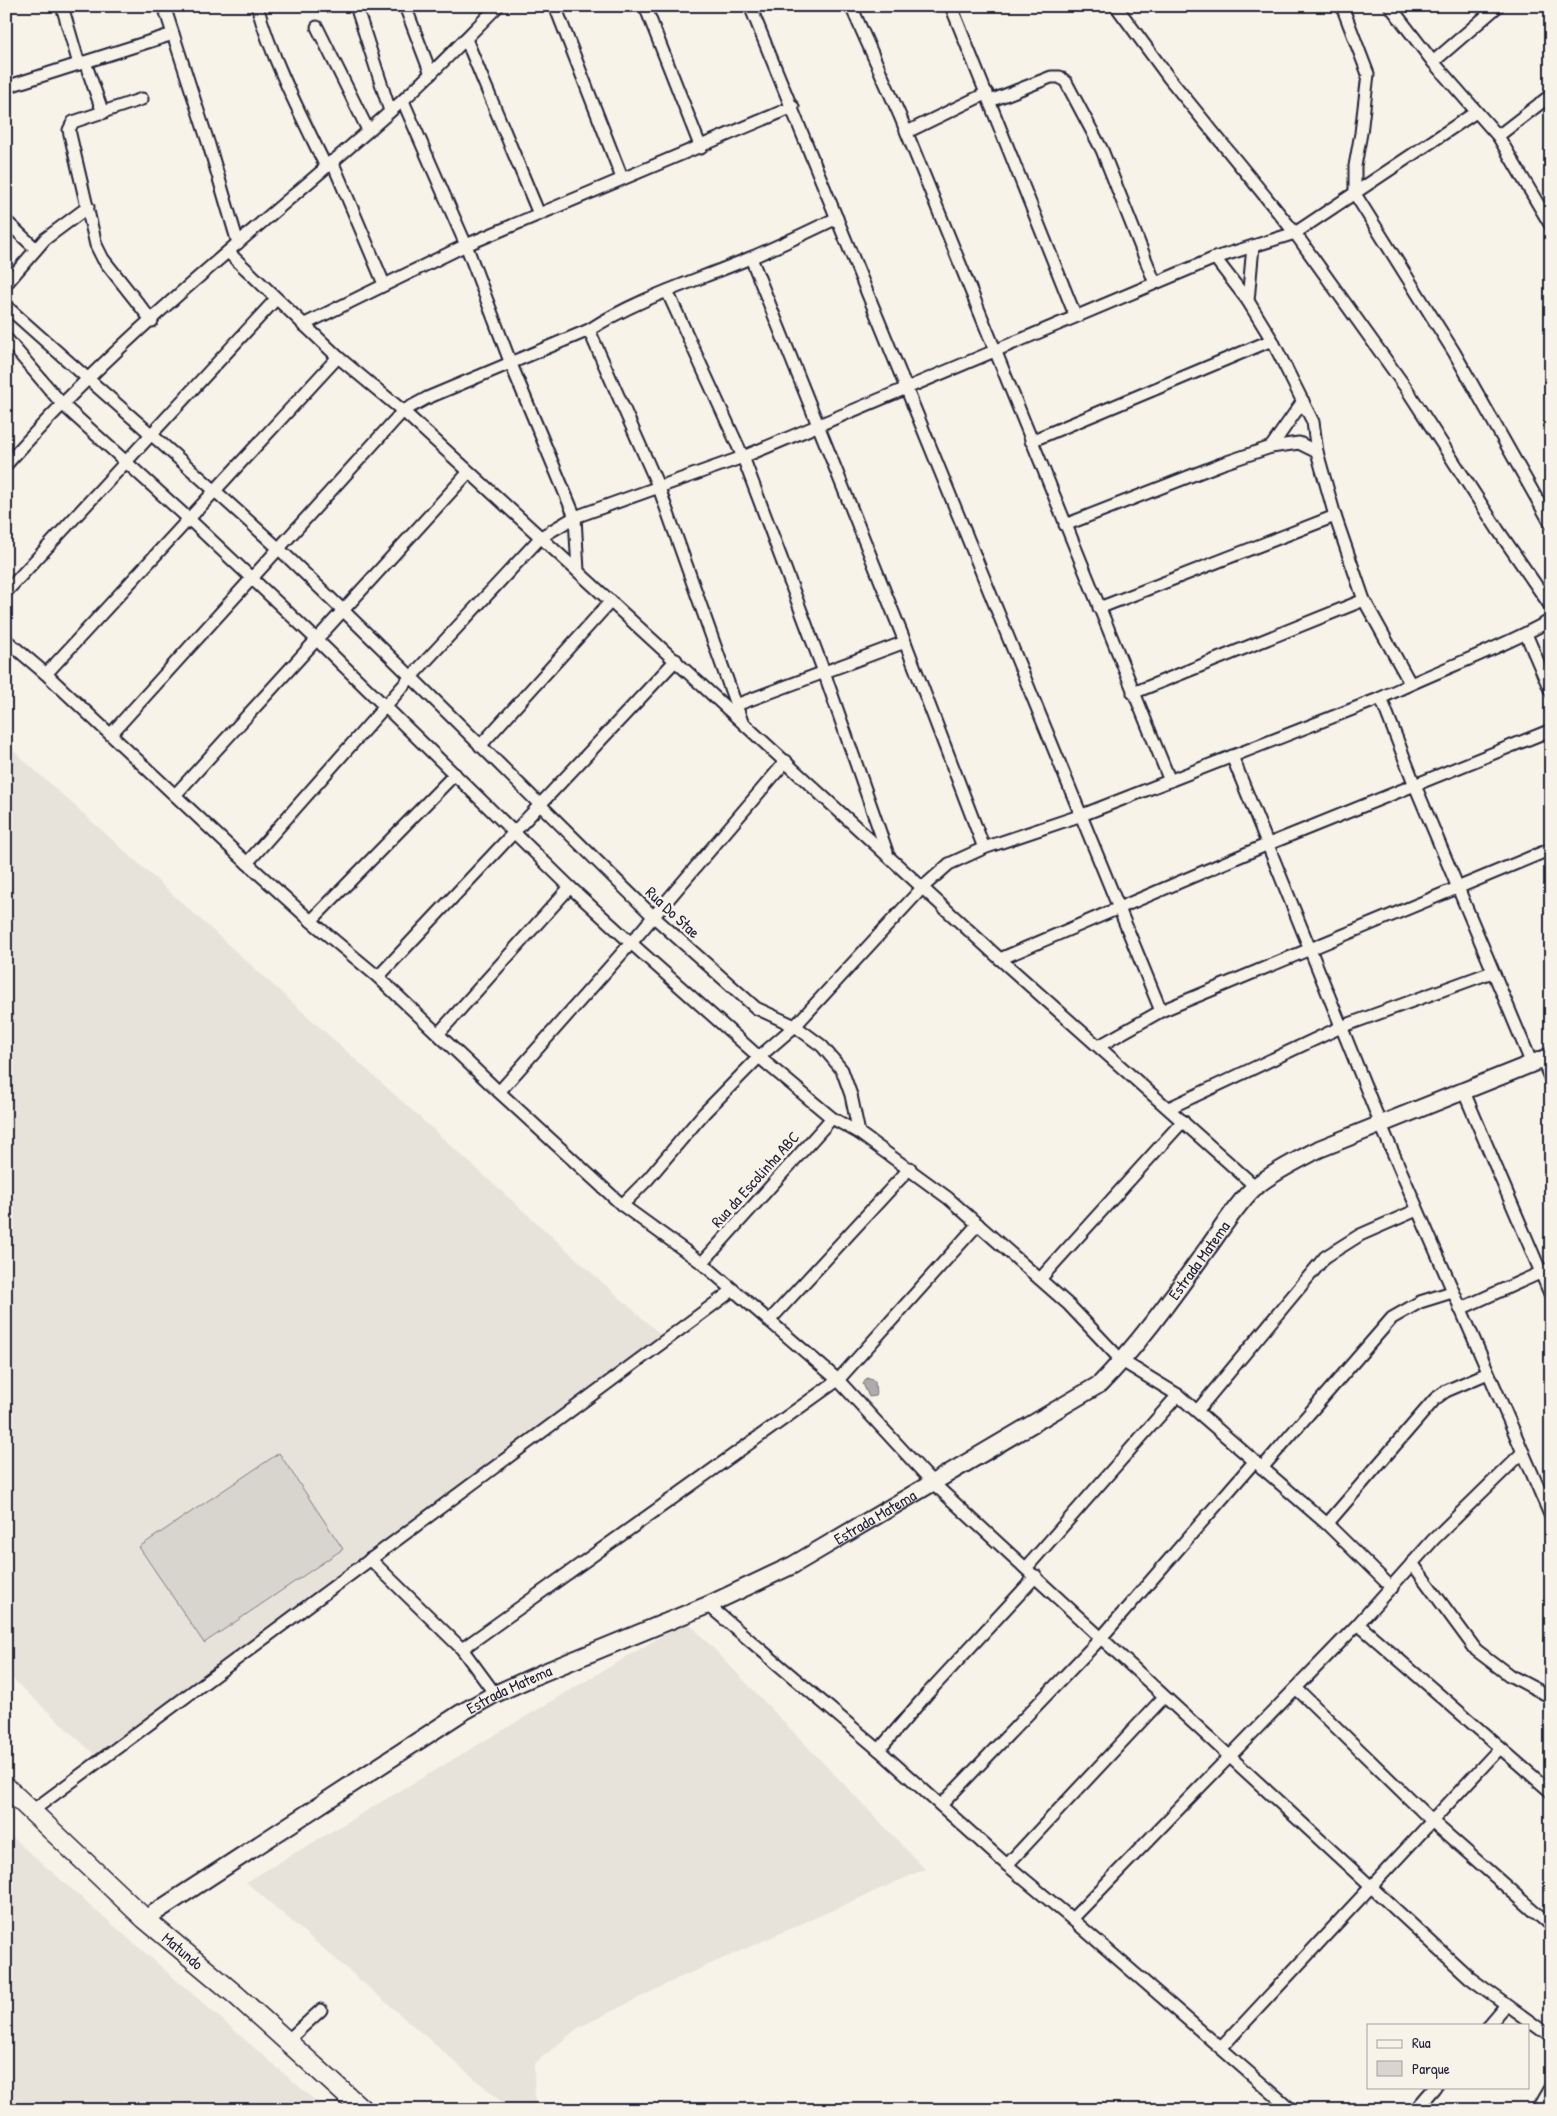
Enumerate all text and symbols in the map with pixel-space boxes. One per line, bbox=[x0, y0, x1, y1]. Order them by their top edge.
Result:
street label: Rua Do Stae bbox=[641, 881, 705, 943]
street label: Rua da Escolinha ABC bbox=[706, 1126, 804, 1232]
street label: Estrada Matema bbox=[1163, 1216, 1235, 1304]
street label: Estrada Matema bbox=[830, 1484, 920, 1550]
street label: Estrada Matema bbox=[462, 1659, 555, 1719]
street label: Matundo bbox=[157, 1927, 209, 1975]
legend bbox=[1367, 2024, 1530, 2088]
text: Rua bbox=[1412, 2032, 1431, 2053]
text: Parque bbox=[1412, 2058, 1450, 2079]

